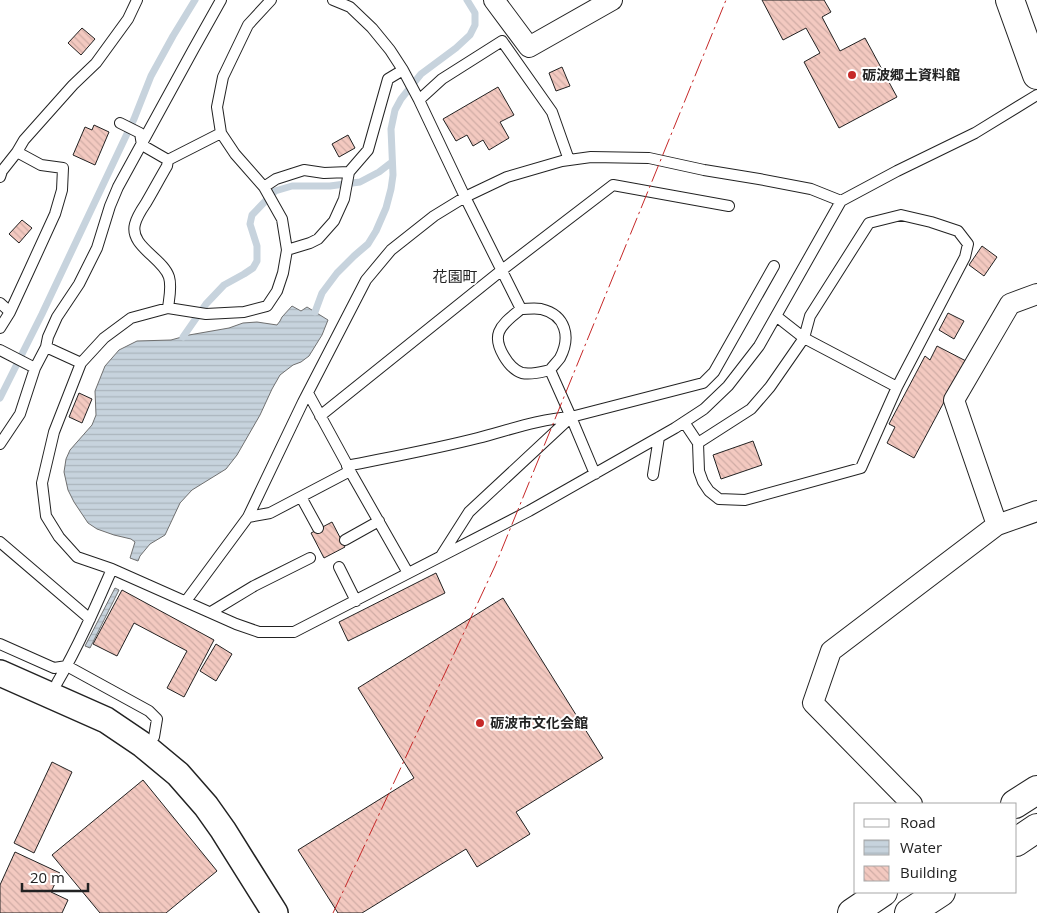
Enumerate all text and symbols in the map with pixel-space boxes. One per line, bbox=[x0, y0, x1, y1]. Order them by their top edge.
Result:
place label: 砺波郷土資料館 bbox=[862, 65, 960, 84]
marker: 砺波郷土資料館 bbox=[846, 69, 858, 81]
district label: 花園町 bbox=[432, 266, 478, 286]
place label: 砺波市文化会館 bbox=[490, 713, 588, 732]
marker: 砺波市文化会館 bbox=[474, 717, 486, 729]
legend bbox=[854, 803, 1017, 893]
text: Road bbox=[900, 812, 936, 832]
text: Water bbox=[900, 837, 942, 857]
scale bar bbox=[22, 860, 89, 892]
text: Building bbox=[900, 862, 957, 882]
text: 20 m bbox=[30, 867, 65, 887]

